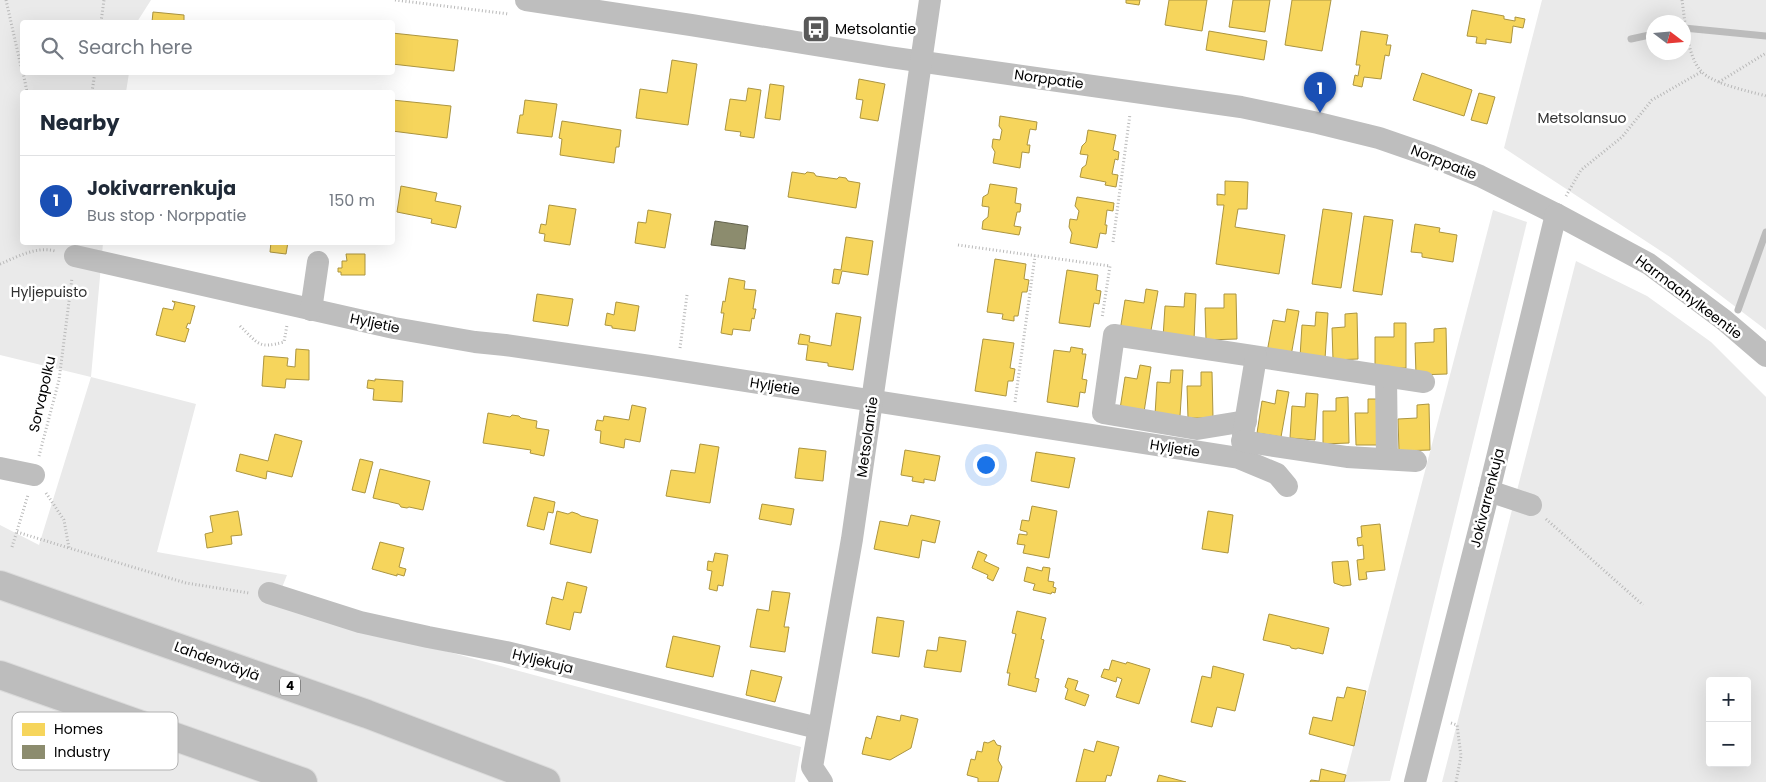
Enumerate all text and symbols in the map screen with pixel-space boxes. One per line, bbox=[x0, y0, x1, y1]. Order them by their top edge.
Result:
bus stop icon: Metsolantie bbox=[801, 14, 831, 44]
north arrow bbox=[1646, 15, 1691, 60]
place label: Metsolantie bbox=[835, 19, 917, 39]
search box bbox=[20, 20, 395, 75]
icon: search bbox=[38, 34, 66, 62]
text: Search here bbox=[78, 34, 192, 61]
street label: Norppatie bbox=[1013, 64, 1085, 94]
pin: 1 bbox=[1304, 72, 1336, 113]
text: Nearby bbox=[40, 108, 120, 137]
park label: Metsolansuo bbox=[1537, 108, 1627, 128]
street label: Norppatie bbox=[1408, 140, 1480, 184]
text: Jokivarrenkuja bbox=[87, 175, 236, 202]
text: 1 bbox=[53, 189, 59, 212]
text: 150 m bbox=[329, 189, 375, 212]
text: Bus stop · Norppatie bbox=[87, 204, 246, 227]
street label: Harmaahylkeentie bbox=[1632, 250, 1747, 344]
park label: Hyljepuisto bbox=[11, 282, 87, 302]
street label: Hyljetie bbox=[348, 308, 402, 338]
street label: Sorvapolku bbox=[24, 354, 60, 434]
street label: Hyljetie bbox=[749, 372, 802, 400]
street label: Metsolantie bbox=[851, 395, 883, 479]
street label: Hyljetie bbox=[1149, 434, 1202, 462]
street label: Jokivarrenkuja bbox=[1465, 446, 1509, 550]
your location bbox=[973, 452, 999, 478]
street label: Lahdenväylä bbox=[171, 636, 263, 686]
street label: Hyljekuja bbox=[510, 644, 576, 678]
road number: 4 bbox=[280, 676, 300, 696]
map controls bbox=[1706, 677, 1751, 767]
button: + bbox=[1706, 677, 1751, 722]
legend bbox=[12, 712, 178, 770]
text: Homes bbox=[54, 719, 103, 739]
button: − bbox=[1706, 722, 1751, 767]
text: Industry bbox=[54, 742, 110, 762]

